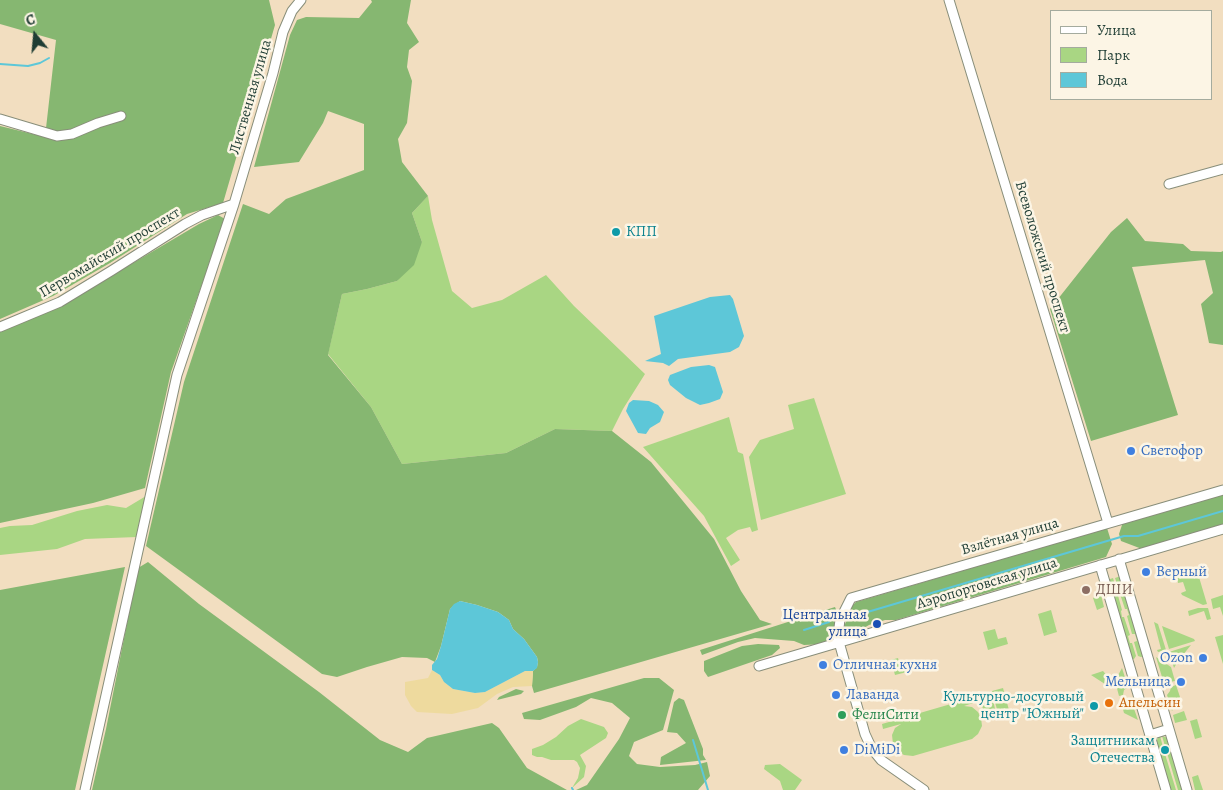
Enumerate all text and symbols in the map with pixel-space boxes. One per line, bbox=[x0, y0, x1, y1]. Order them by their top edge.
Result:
north arrow bbox=[10, 10, 60, 60]
text: С bbox=[24, 10, 37, 31]
legend bbox=[1050, 10, 1213, 100]
text: Улица bbox=[1097, 20, 1136, 40]
street label: Лиственная улица bbox=[226, 38, 276, 156]
text: Парк bbox=[1097, 45, 1130, 65]
text: Вода bbox=[1097, 70, 1128, 90]
street label: Всеволожский проспект bbox=[1010, 179, 1074, 335]
street label: Первомайский проспект bbox=[36, 204, 184, 302]
place label: КПП bbox=[626, 223, 657, 241]
marker: КПП bbox=[610, 226, 622, 238]
place label: Светофор bbox=[1141, 442, 1203, 460]
marker: Светофор bbox=[1125, 445, 1137, 457]
street label: Взлётная улица bbox=[959, 514, 1061, 560]
street label: Аэропортовская улица bbox=[915, 554, 1059, 614]
place label: Верный bbox=[1156, 563, 1207, 581]
marker: Верный bbox=[1140, 566, 1152, 578]
place label: ДШИ bbox=[1096, 581, 1133, 599]
marker: ДШИ bbox=[1080, 584, 1092, 596]
place label: Центральная улица bbox=[782, 606, 867, 641]
marker: Центральная улица bbox=[871, 618, 883, 630]
place label: Ozon bbox=[1160, 649, 1193, 667]
marker: Ozon bbox=[1197, 652, 1209, 664]
place label: Отличная кухня bbox=[833, 656, 937, 674]
marker: Отличная кухня bbox=[817, 659, 829, 671]
place label: Мельница bbox=[1105, 673, 1171, 691]
marker: Мельница bbox=[1175, 676, 1187, 688]
place label: Лаванда bbox=[846, 686, 899, 704]
place label: Культурно-досуговый центр "Южный" bbox=[943, 688, 1084, 723]
marker: Лаванда bbox=[830, 689, 842, 701]
place label: Апельсин bbox=[1119, 694, 1181, 712]
marker: Апельсин bbox=[1103, 697, 1115, 709]
marker: Культурно-досуговый центр "Южный" bbox=[1088, 700, 1100, 712]
place label: ФелиСити bbox=[852, 706, 919, 724]
marker: ФелиСити bbox=[836, 709, 848, 721]
place label: Защитникам Отечества bbox=[1070, 732, 1155, 767]
place label: DiMiDi bbox=[854, 741, 900, 759]
marker: DiMiDi bbox=[838, 744, 850, 756]
marker: Защитникам Отечества bbox=[1159, 744, 1171, 756]

